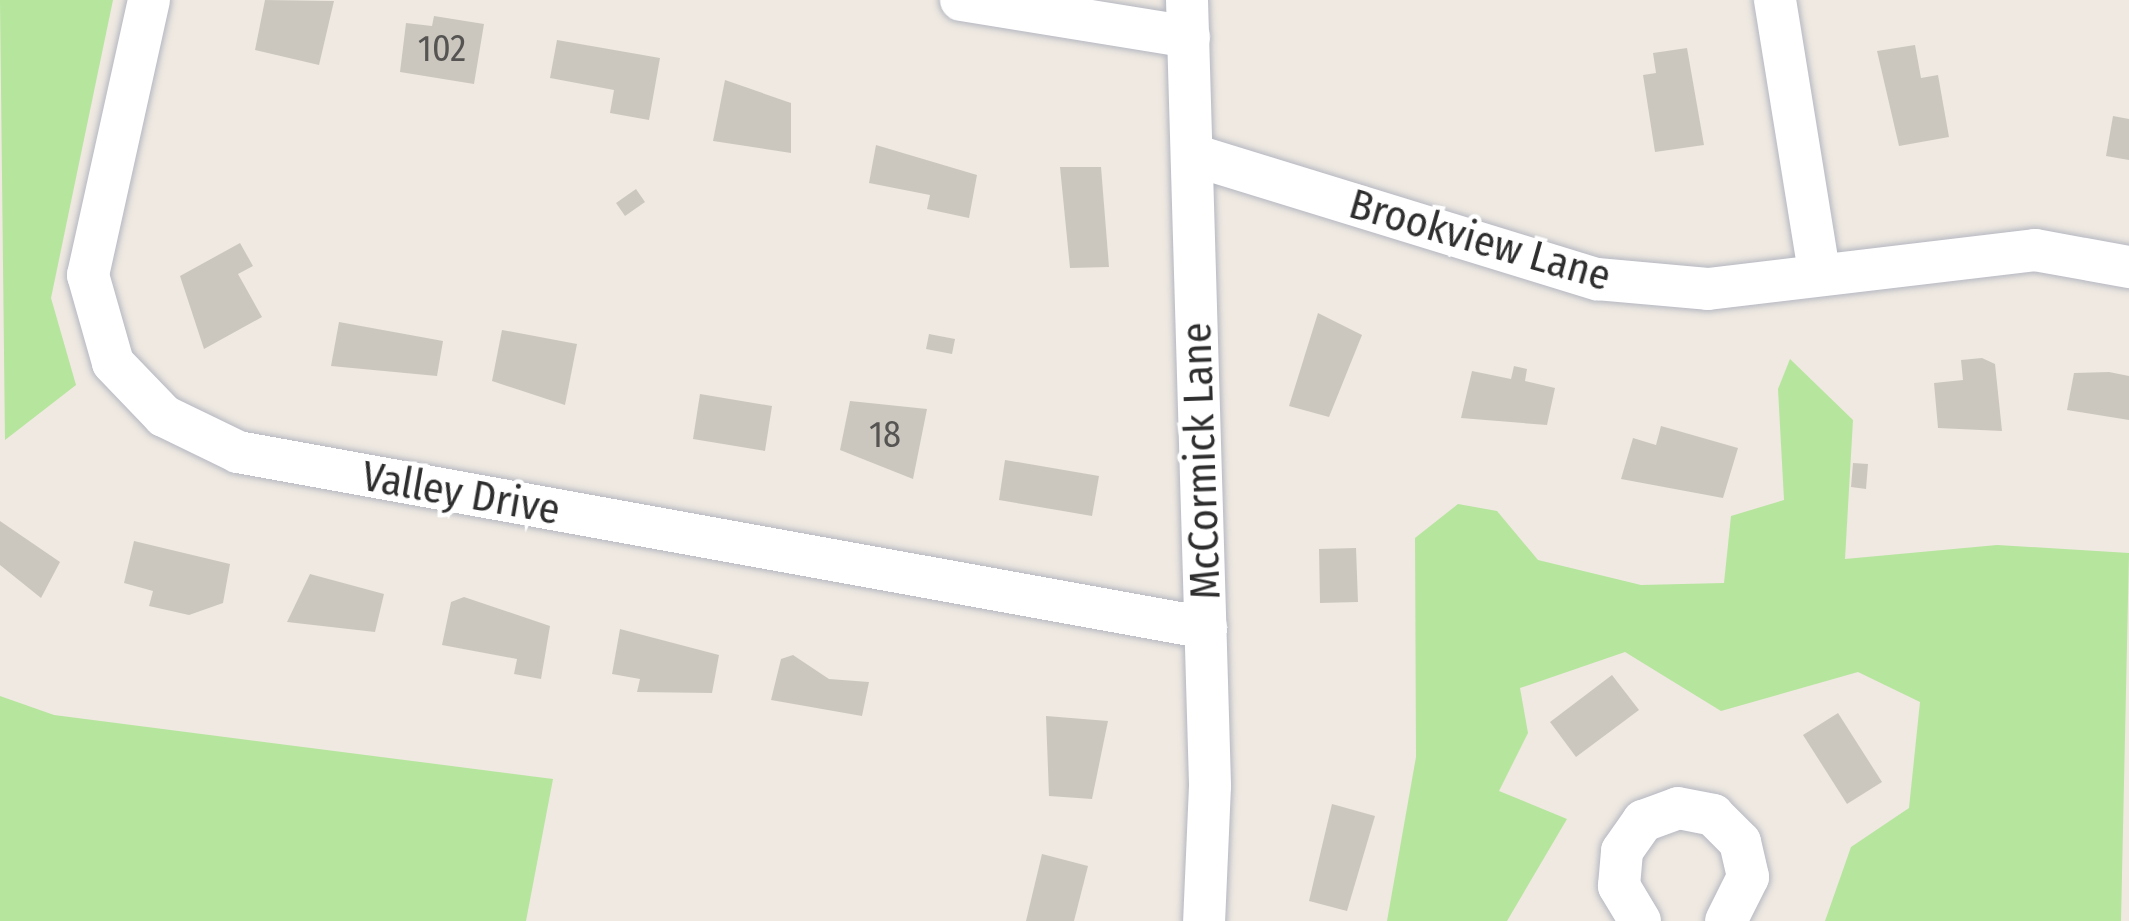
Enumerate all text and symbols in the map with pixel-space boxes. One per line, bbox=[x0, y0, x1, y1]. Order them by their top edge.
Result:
house number: 102 bbox=[418, 28, 466, 72]
street label: Brookview Lane bbox=[1344, 179, 1616, 301]
street label: McCormick Lane bbox=[1171, 322, 1231, 600]
house number: 18 bbox=[869, 414, 901, 458]
street label: Valley Drive bbox=[358, 451, 564, 535]

